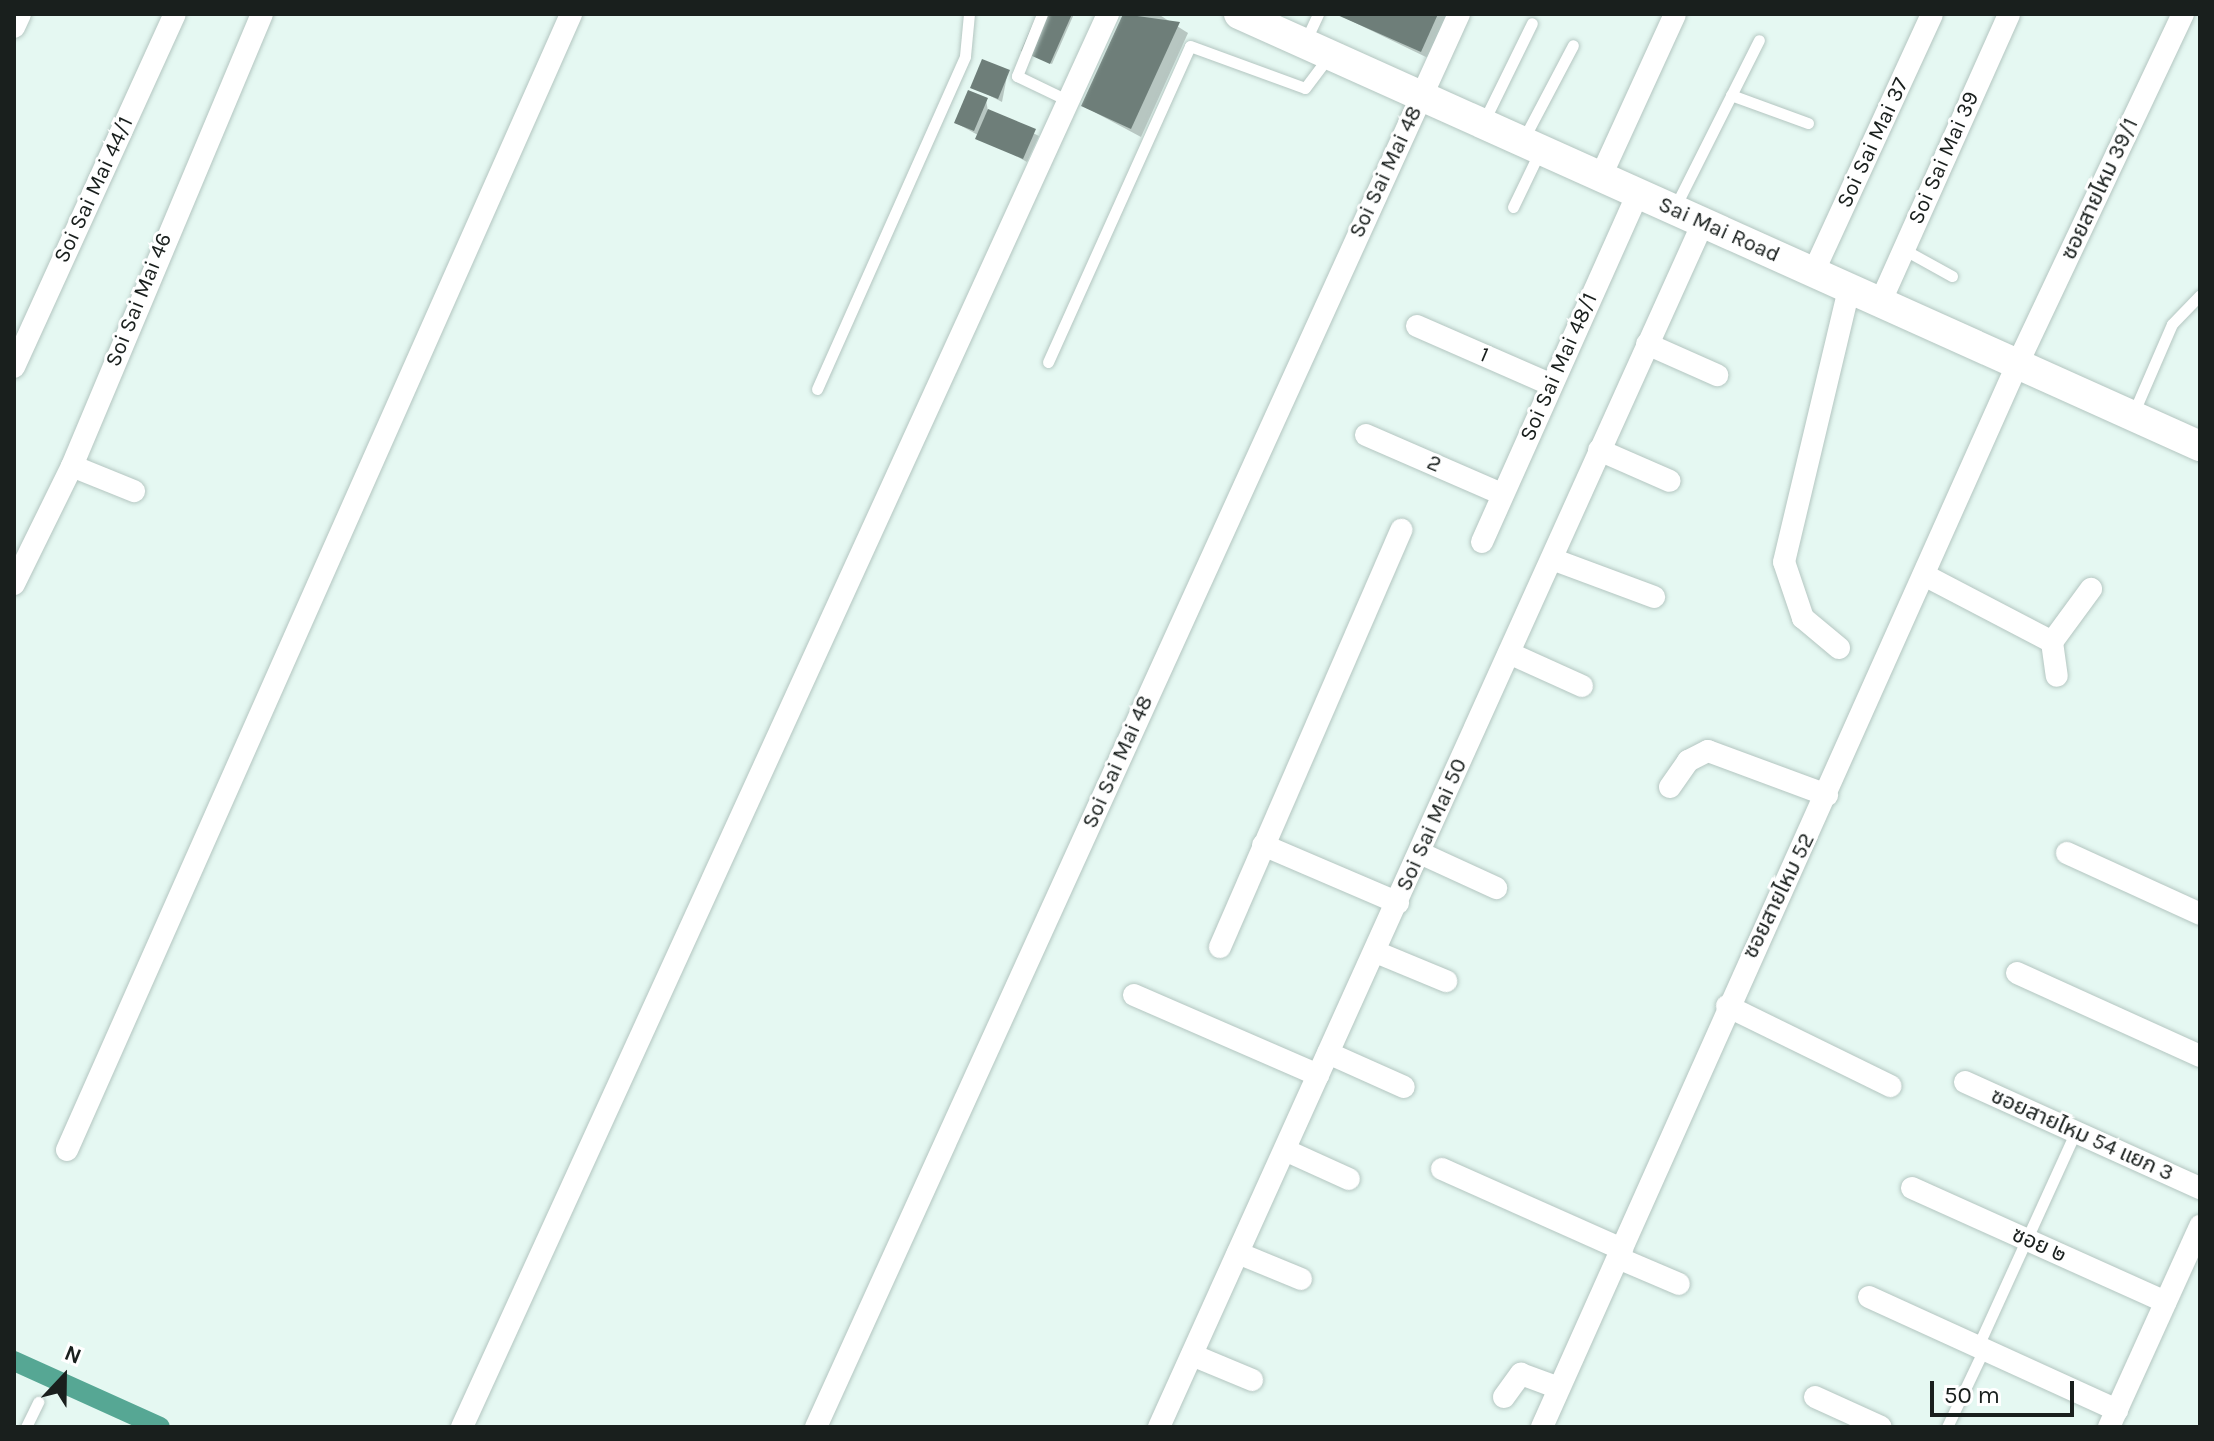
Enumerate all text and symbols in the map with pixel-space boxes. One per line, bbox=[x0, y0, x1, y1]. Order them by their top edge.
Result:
street label: Soi Sai Mai 37 bbox=[1831, 74, 1915, 212]
street label: Soi Sai Mai 39 bbox=[1903, 88, 1985, 228]
street label: Soi Sai Mai 48 bbox=[1344, 102, 1428, 242]
street label: Soi Sai Mai 44/1 bbox=[49, 113, 139, 267]
street label: ซอยสายไหม 39/1 bbox=[2056, 114, 2144, 264]
street label: Sai Mai Road bbox=[1654, 191, 1784, 269]
street label: Soi Sai Mai 46 bbox=[100, 229, 178, 371]
street label: Soi Sai Mai 48/1 bbox=[1515, 289, 1603, 445]
street label: 1 bbox=[1475, 341, 1493, 369]
street label: 2 bbox=[1423, 449, 1445, 479]
street label: Soi Sai Mai 48 bbox=[1077, 691, 1159, 833]
street label: Soi Sai Mai 50 bbox=[1391, 755, 1473, 895]
street label: ซอยสายไหม 52 bbox=[1737, 829, 1821, 963]
street label: ซอยสายไหม 54 แยก 3 bbox=[1987, 1083, 2177, 1187]
street label: ซอย ๒ bbox=[2008, 1221, 2070, 1269]
north arrow bbox=[24, 1337, 104, 1417]
text: N bbox=[61, 1340, 85, 1370]
scale bar bbox=[1934, 1365, 2078, 1415]
text: 50 m bbox=[1944, 1381, 2000, 1409]

